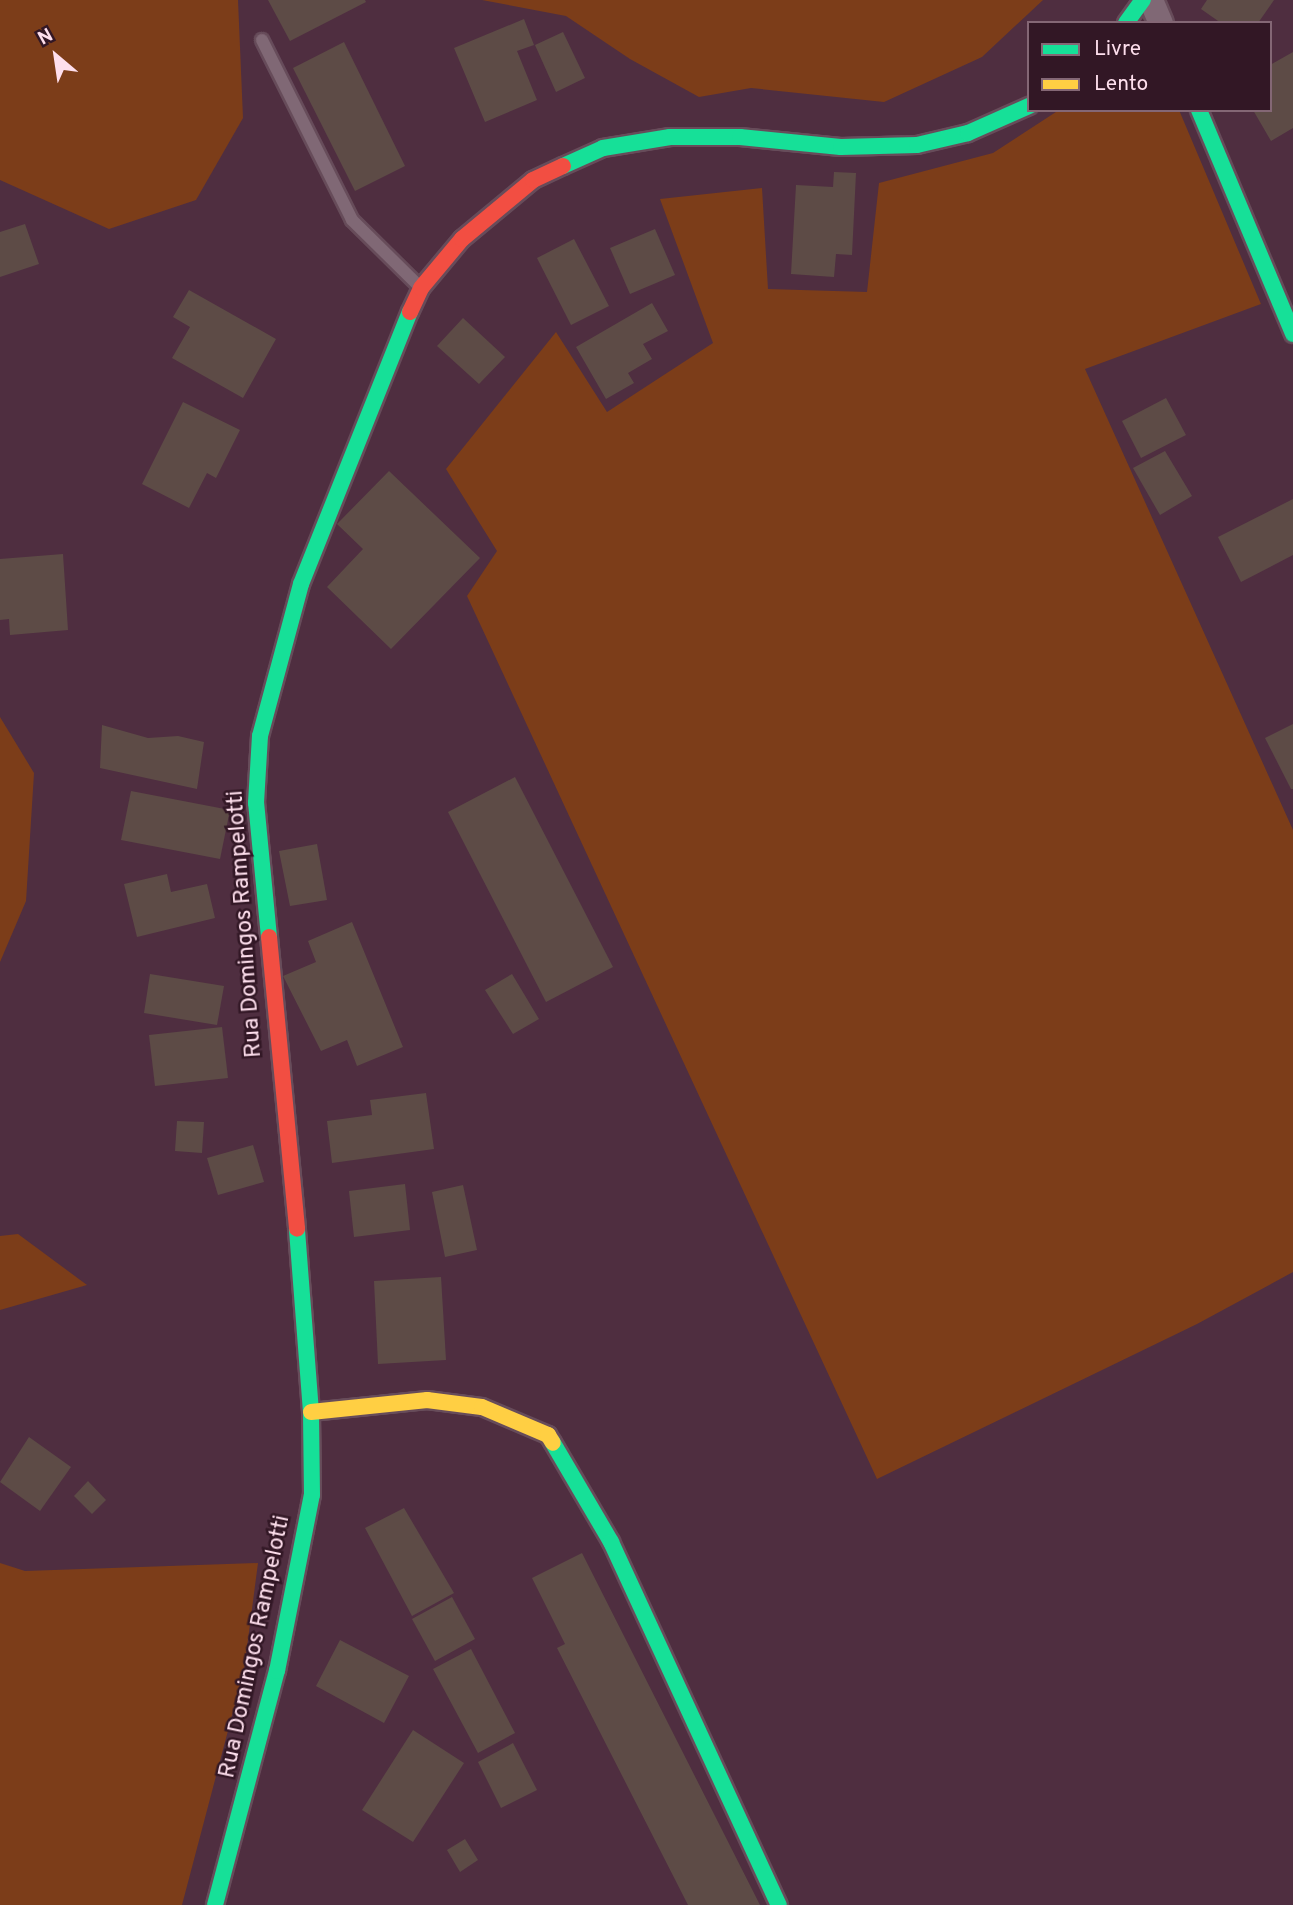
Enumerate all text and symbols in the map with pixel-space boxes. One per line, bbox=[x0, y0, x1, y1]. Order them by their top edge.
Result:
north arrow bbox=[21, 21, 91, 91]
legend bbox=[1027, 21, 1272, 112]
text: N bbox=[34, 24, 58, 51]
text: Livre bbox=[1094, 36, 1141, 63]
text: Lento bbox=[1094, 71, 1148, 98]
street label: Rua Domingos Rampelotti bbox=[223, 789, 269, 1059]
street label: Rua Domingos Rampelotti bbox=[215, 1513, 297, 1781]

